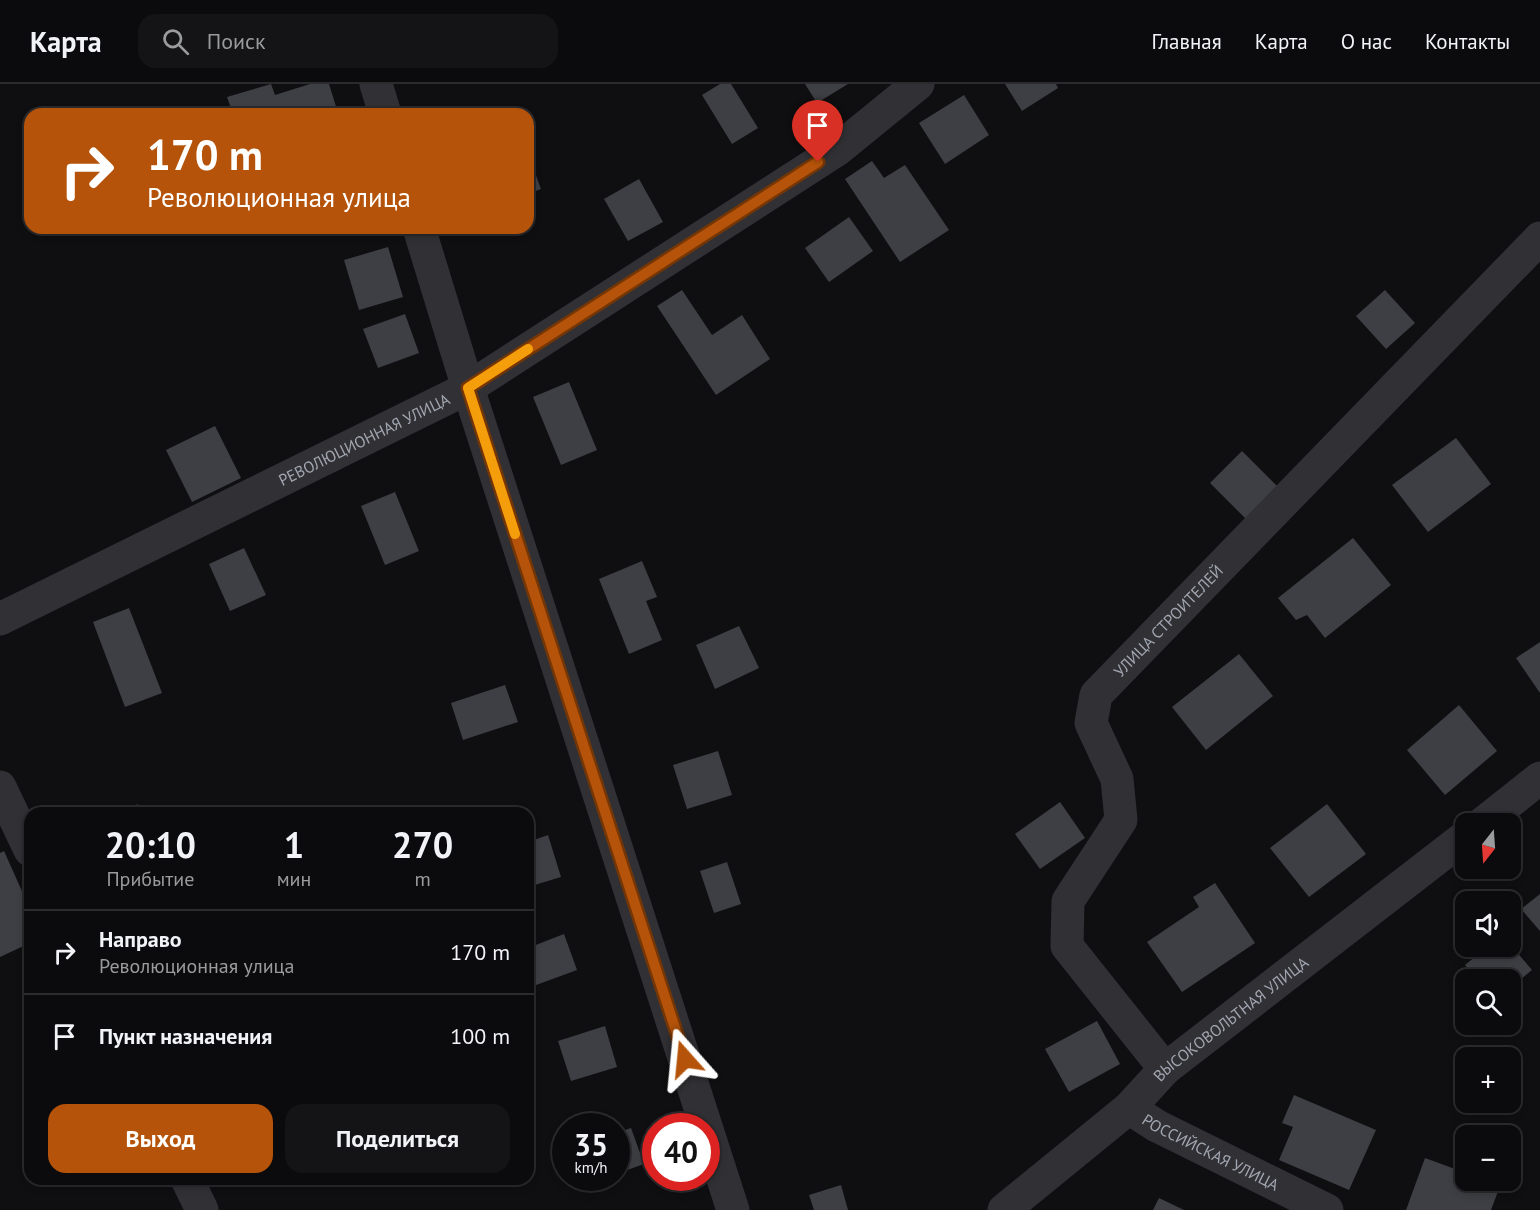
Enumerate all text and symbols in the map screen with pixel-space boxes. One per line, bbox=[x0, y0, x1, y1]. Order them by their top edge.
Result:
search box bbox=[138, 14, 558, 68]
text: Карта bbox=[30, 23, 102, 60]
icon: search bbox=[159, 25, 192, 58]
text: Поиск bbox=[207, 27, 266, 55]
text: Главная bbox=[1151, 28, 1222, 55]
text: Карта bbox=[1255, 28, 1308, 55]
text: О нас bbox=[1341, 28, 1392, 55]
text: Контакты bbox=[1425, 28, 1510, 55]
pin bbox=[792, 100, 843, 162]
icon: arrive bbox=[801, 109, 834, 142]
text: 170 m bbox=[147, 127, 263, 182]
icon: right bbox=[48, 132, 126, 210]
text: Революционная улица bbox=[147, 180, 411, 214]
street label: РЕВОЛЮЦИОННАЯ УЛИЦА bbox=[275, 388, 453, 490]
street label: УЛИЦА СТРОИТЕЛЕЙ bbox=[1109, 560, 1227, 681]
north arrow bbox=[1455, 813, 1521, 879]
map controls bbox=[1455, 813, 1521, 1191]
text: 20:10 bbox=[105, 821, 196, 868]
text: 1 bbox=[284, 821, 304, 868]
text: 270 bbox=[392, 821, 453, 868]
text: Прибытие bbox=[106, 866, 194, 892]
text: мин bbox=[277, 866, 311, 892]
text: m bbox=[415, 866, 431, 892]
button: sound bbox=[1455, 891, 1521, 957]
text: Направо bbox=[99, 925, 182, 953]
icon: right bbox=[48, 936, 81, 969]
text: 170 m bbox=[450, 938, 510, 966]
street label: ВЫСОКОВОЛЬТНАЯ УЛИЦА bbox=[1149, 952, 1312, 1085]
text: Революционная улица bbox=[99, 953, 295, 979]
button: search bbox=[1455, 969, 1521, 1035]
icon: arrive bbox=[48, 1020, 81, 1053]
text: Пункт назначения bbox=[99, 1022, 272, 1050]
text: 100 m bbox=[450, 1022, 510, 1050]
position arrow bbox=[653, 1027, 717, 1091]
button: + bbox=[1455, 1047, 1521, 1113]
button: Выход bbox=[48, 1104, 273, 1173]
button: Поделиться bbox=[285, 1104, 510, 1173]
street label: РОССИЙСКАЯ УЛИЦА bbox=[1139, 1109, 1283, 1195]
speed limit sign: 40 bbox=[642, 1113, 720, 1191]
text: 35 bbox=[574, 1125, 608, 1164]
button: − bbox=[1455, 1125, 1521, 1191]
text: km/h bbox=[575, 1158, 607, 1177]

